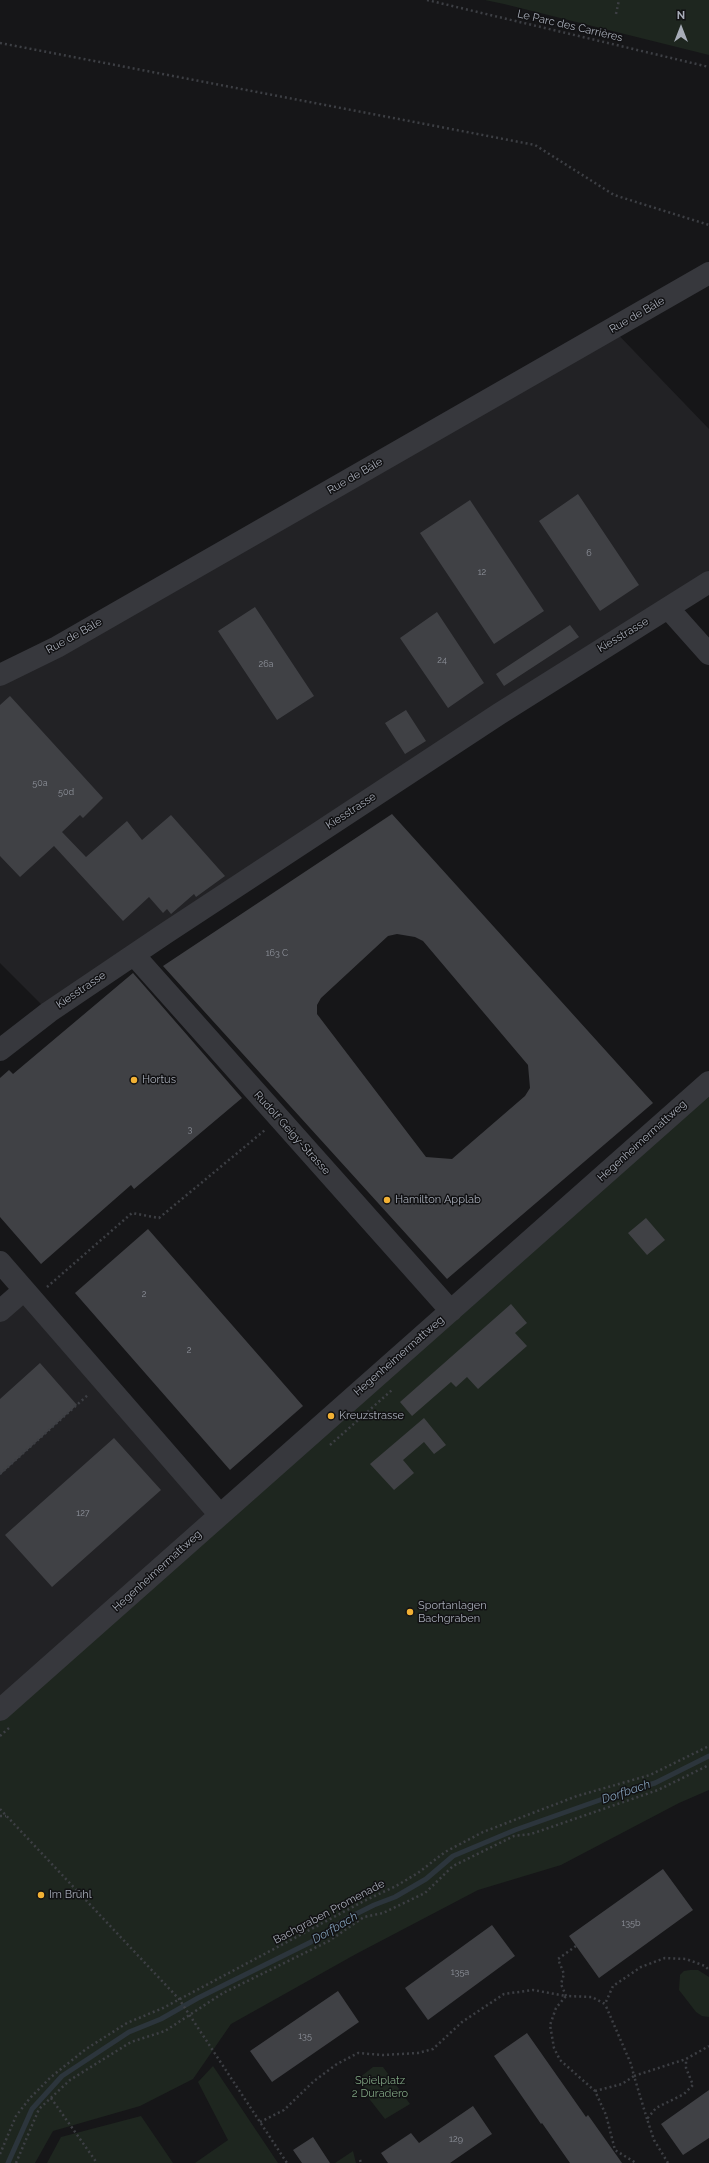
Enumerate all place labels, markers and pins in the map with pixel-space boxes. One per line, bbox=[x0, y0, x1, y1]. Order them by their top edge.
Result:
place label: Hortus bbox=[142, 1073, 176, 1087]
marker: Hortus bbox=[129, 1075, 139, 1085]
place label: Hamilton Applab bbox=[395, 1193, 481, 1207]
marker: Hamilton Applab bbox=[382, 1195, 392, 1205]
place label: Kreuzstrasse bbox=[339, 1409, 404, 1423]
marker: Kreuzstrasse bbox=[326, 1411, 336, 1421]
place label: Sportanlagen Bachgraben bbox=[418, 1599, 487, 1625]
marker: Sportanlagen Bachgraben bbox=[405, 1607, 415, 1617]
place label: Im Brühl bbox=[49, 1888, 92, 1902]
marker: Im Brühl bbox=[36, 1890, 46, 1900]

